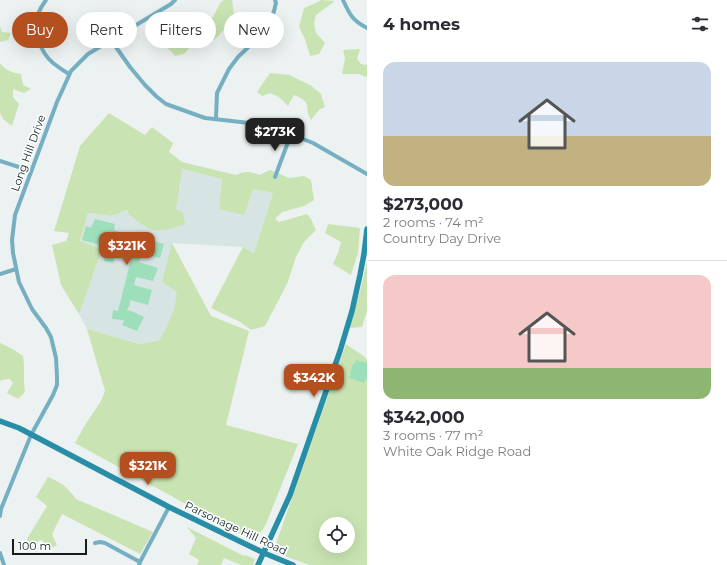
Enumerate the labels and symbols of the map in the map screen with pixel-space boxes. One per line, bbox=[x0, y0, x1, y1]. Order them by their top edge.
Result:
street label: Long Hill Drive bbox=[8, 112, 48, 193]
pin: $273K bbox=[247, 118, 303, 152]
pin: $321K bbox=[99, 232, 155, 266]
pin: $342K bbox=[286, 364, 342, 398]
pin: $321K bbox=[120, 452, 176, 486]
street label: Parsonage Hill Road bbox=[183, 498, 289, 558]
scale bar bbox=[12, 537, 87, 556]

